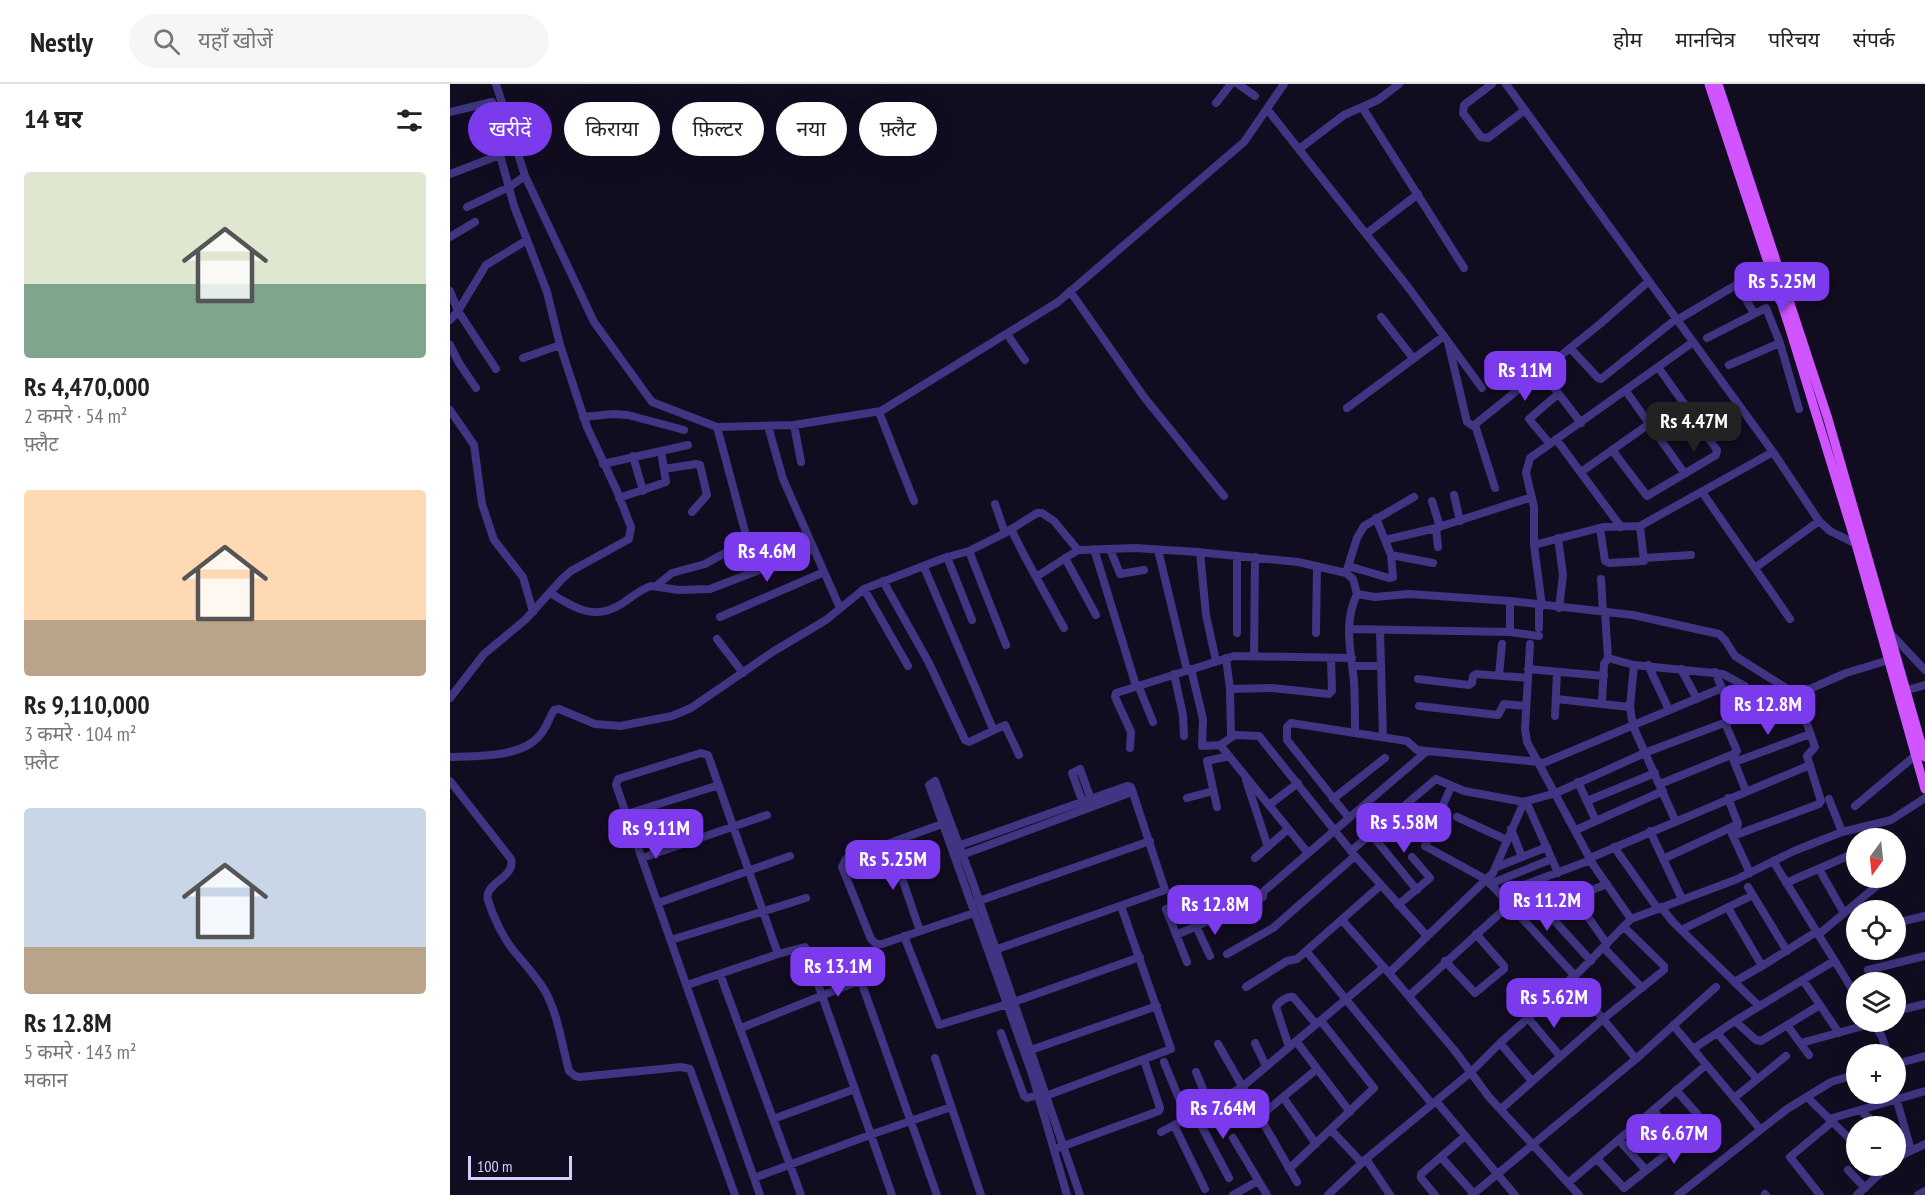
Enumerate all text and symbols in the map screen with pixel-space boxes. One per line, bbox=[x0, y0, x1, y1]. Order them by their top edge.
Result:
search box bbox=[129, 14, 549, 68]
text: Nestly bbox=[30, 23, 93, 60]
icon: search bbox=[150, 25, 183, 58]
text: यहाँ खोजें bbox=[198, 26, 273, 54]
text: होम bbox=[1613, 26, 1642, 53]
text: मानचित्र bbox=[1675, 26, 1735, 53]
text: परिचय bbox=[1768, 26, 1820, 53]
text: संपर्क bbox=[1853, 26, 1895, 53]
text: 14 घर bbox=[24, 102, 83, 135]
chip: खरीदें bbox=[468, 102, 552, 156]
chip: किराया bbox=[564, 102, 660, 156]
chip: फ़िल्टर bbox=[672, 102, 764, 156]
chip: नया bbox=[776, 102, 847, 156]
chip: फ़्लैट bbox=[859, 102, 937, 156]
icon: filters bbox=[393, 104, 426, 137]
icon: home bbox=[171, 211, 279, 319]
pin: Rs 5.25M bbox=[1720, 262, 1844, 313]
text: Rs 5.25M bbox=[1748, 268, 1816, 294]
pin: Rs 11M bbox=[1476, 351, 1574, 402]
text: Rs 11M bbox=[1498, 357, 1552, 383]
text: Rs 4,470,000 bbox=[24, 370, 150, 403]
pin: Rs 4.47M bbox=[1632, 402, 1756, 453]
text: 2 कमरे · 54 m² bbox=[24, 403, 127, 429]
text: Rs 4.47M bbox=[1660, 408, 1728, 434]
text: फ़्लैट bbox=[24, 431, 59, 457]
icon: home bbox=[171, 529, 279, 637]
pin: Rs 4.6M bbox=[712, 532, 822, 583]
text: Rs 4.6M bbox=[738, 538, 796, 564]
pin: Rs 12.8M bbox=[1706, 685, 1830, 736]
text: Rs 9,110,000 bbox=[24, 688, 150, 721]
text: Rs 12.8M bbox=[1734, 691, 1802, 717]
text: 3 कमरे · 104 m² bbox=[24, 721, 136, 747]
text: फ़्लैट bbox=[24, 749, 59, 775]
pin: Rs 5.58M bbox=[1342, 803, 1466, 854]
pin: Rs 9.11M bbox=[594, 809, 718, 860]
text: Rs 5.58M bbox=[1370, 809, 1438, 835]
text: Rs 9.11M bbox=[622, 815, 690, 841]
north arrow bbox=[1846, 828, 1906, 888]
map controls bbox=[1846, 828, 1906, 1176]
pin: Rs 5.25M bbox=[831, 840, 955, 891]
text: Rs 5.25M bbox=[859, 846, 927, 872]
icon: home bbox=[171, 847, 279, 955]
pin: Rs 11.2M bbox=[1485, 881, 1609, 932]
pin: Rs 12.8M bbox=[1153, 885, 1277, 936]
text: Rs 11.2M bbox=[1513, 887, 1581, 913]
text: Rs 12.8M bbox=[1181, 891, 1249, 917]
button: locate bbox=[1846, 900, 1906, 960]
pin: Rs 13.1M bbox=[776, 947, 900, 998]
text: Rs 13.1M bbox=[804, 953, 872, 979]
button: layers bbox=[1846, 972, 1906, 1032]
pin: Rs 5.62M bbox=[1492, 978, 1616, 1029]
text: Rs 5.62M bbox=[1520, 984, 1588, 1010]
text: Rs 12.8M bbox=[24, 1006, 112, 1039]
text: 5 कमरे · 143 m² bbox=[24, 1039, 136, 1065]
button: + bbox=[1846, 1044, 1906, 1104]
text: मकान bbox=[24, 1067, 68, 1093]
pin: Rs 7.64M bbox=[1161, 1089, 1285, 1140]
text: Rs 7.64M bbox=[1190, 1095, 1256, 1121]
pin: Rs 6.67M bbox=[1612, 1114, 1736, 1165]
button: − bbox=[1846, 1116, 1906, 1176]
text: Rs 6.67M bbox=[1640, 1120, 1708, 1146]
scale bar bbox=[468, 1153, 572, 1180]
text: 100 m bbox=[477, 1156, 512, 1176]

